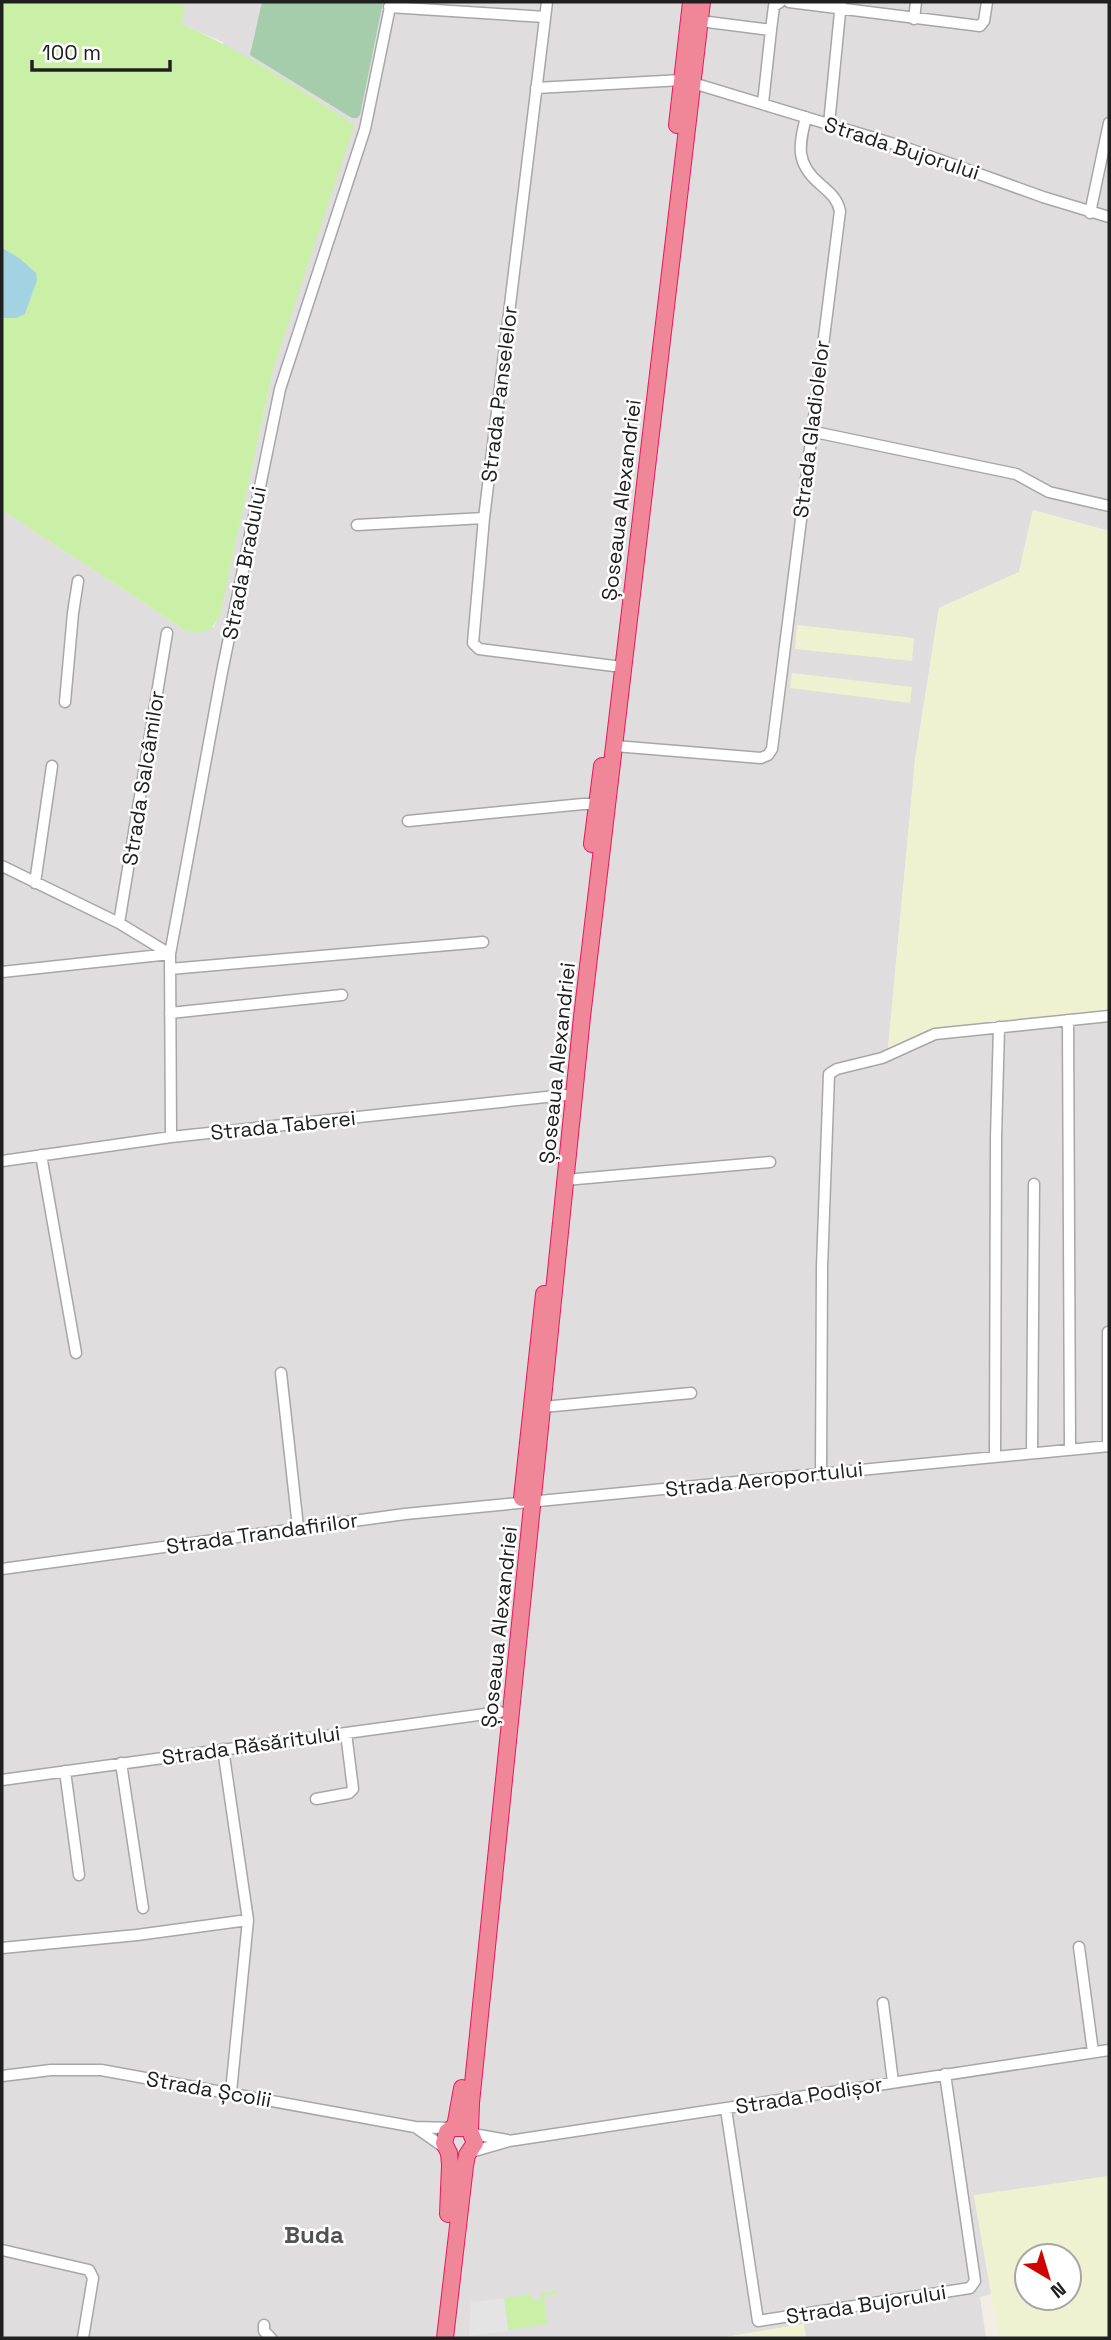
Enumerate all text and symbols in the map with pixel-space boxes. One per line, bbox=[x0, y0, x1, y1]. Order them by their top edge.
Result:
scale bar bbox=[32, 28, 170, 72]
text: 100 m bbox=[42, 39, 101, 66]
street label: Strada Bujorului bbox=[821, 110, 983, 186]
street label: Strada Panselelor bbox=[475, 304, 523, 484]
street label: Strada Gladiolelor bbox=[787, 338, 835, 519]
street label: Șoseaua Alexandriei bbox=[595, 398, 647, 602]
street label: Strada Bradului bbox=[216, 484, 272, 642]
street label: Strada Salcâmilor bbox=[116, 688, 170, 867]
street label: Șoseaua Alexandriei bbox=[533, 961, 581, 1165]
street label: Strada Taberei bbox=[209, 1104, 357, 1146]
street label: Strada Aeroportului bbox=[664, 1455, 864, 1503]
street label: Strada Trandafirilor bbox=[164, 1506, 360, 1560]
street label: Șoseaua Alexandriei bbox=[475, 1525, 523, 1729]
street label: Strada Răsăritului bbox=[160, 1719, 342, 1771]
street label: Strada Școlii bbox=[144, 2065, 274, 2113]
street label: Strada Podișor bbox=[733, 2070, 885, 2120]
district label: Buda bbox=[284, 2219, 344, 2250]
north arrow bbox=[1013, 2242, 1083, 2312]
text: N bbox=[1045, 2276, 1071, 2304]
street label: Strada Bujorului bbox=[784, 2278, 948, 2330]

